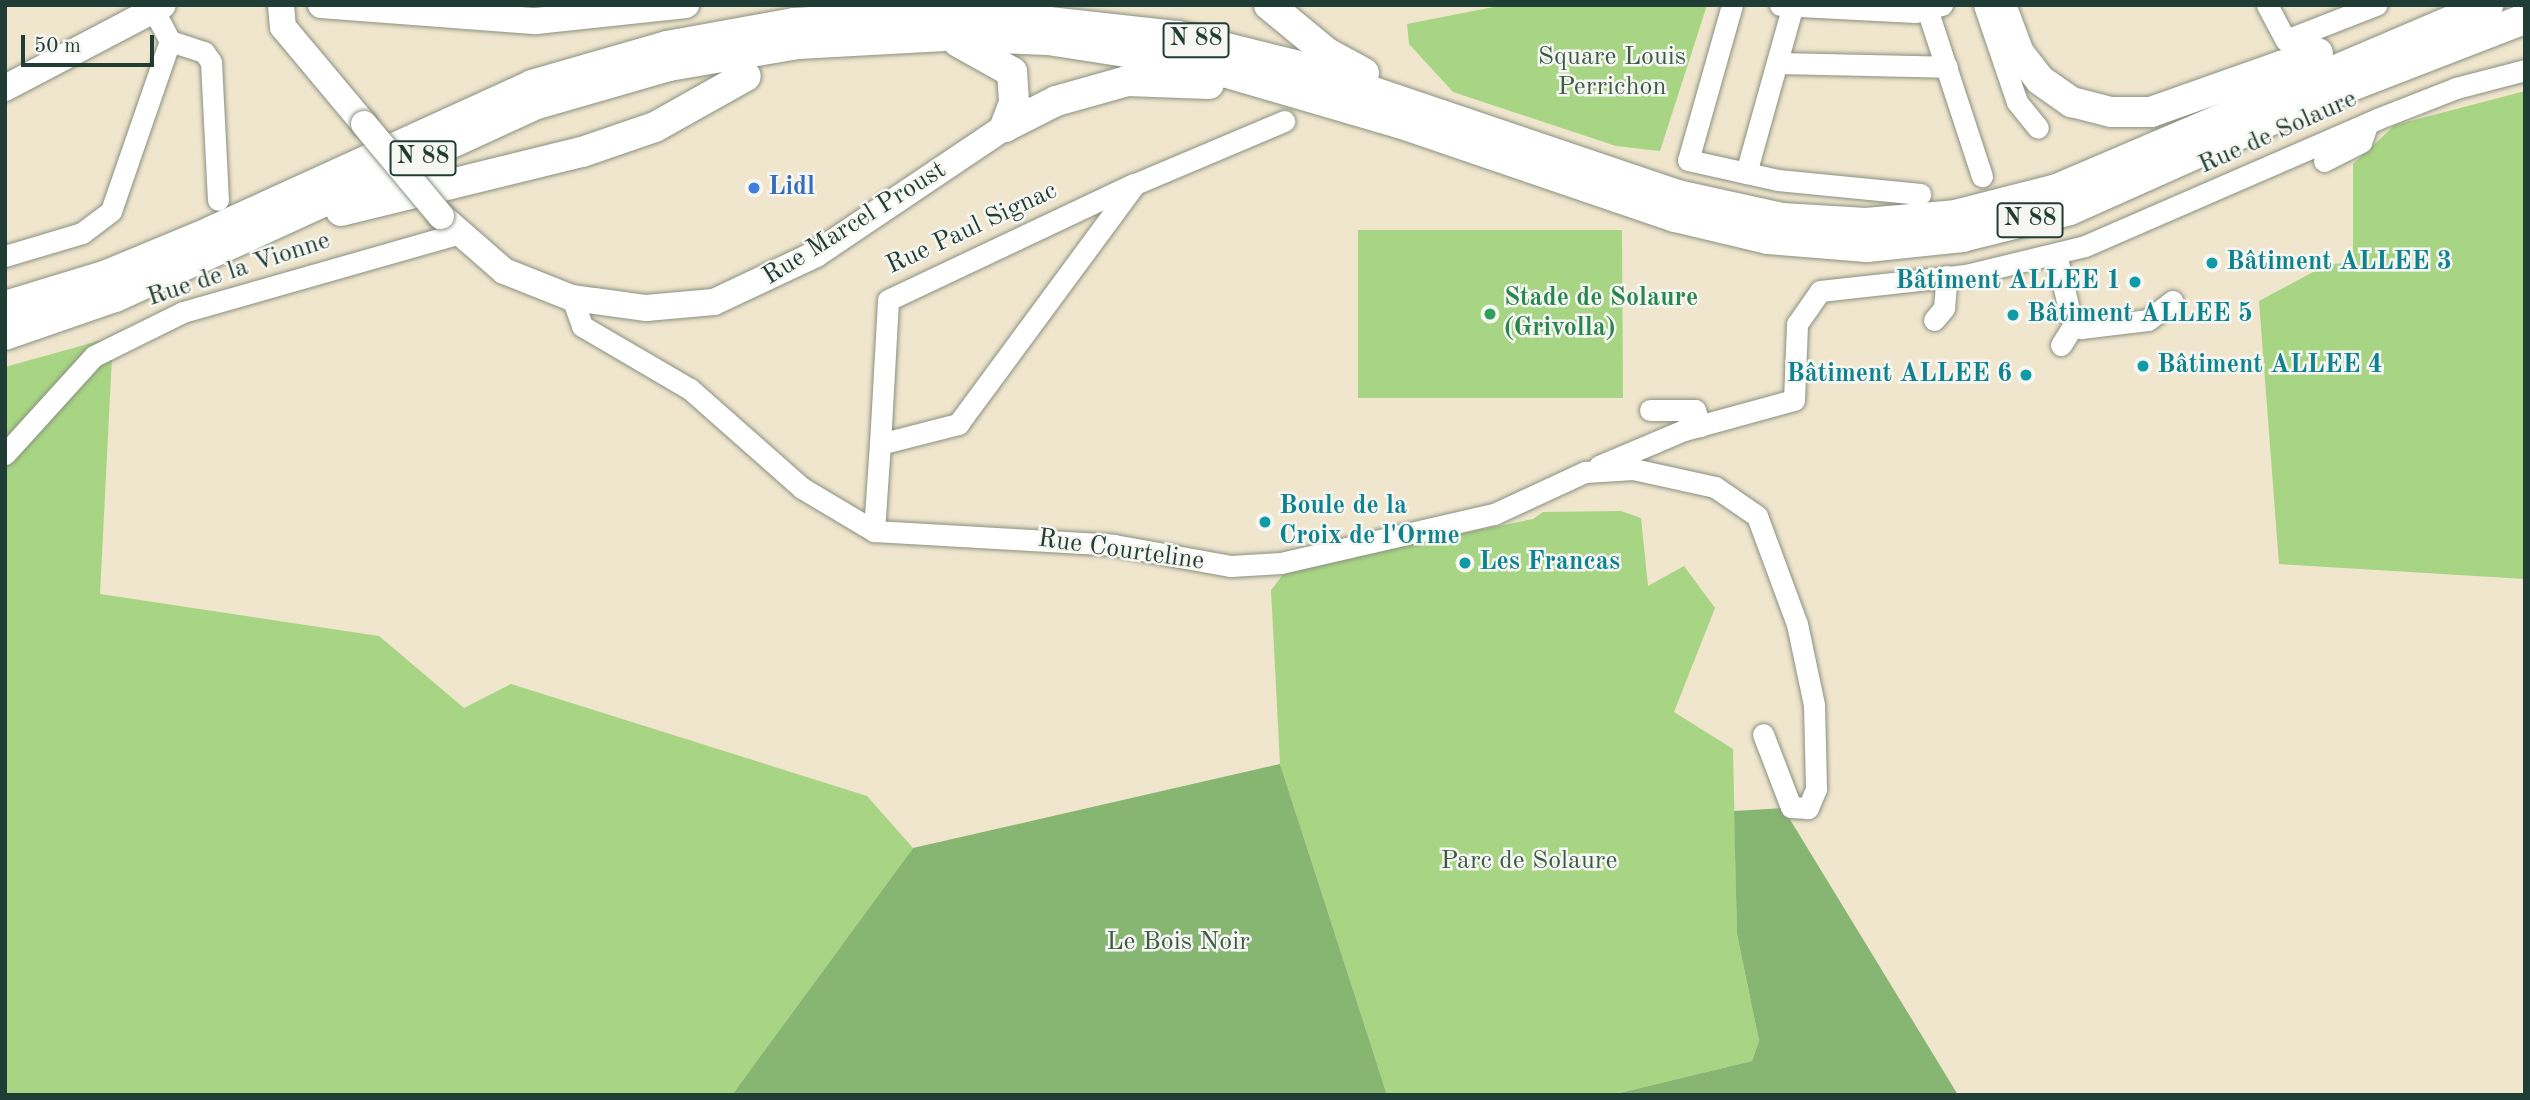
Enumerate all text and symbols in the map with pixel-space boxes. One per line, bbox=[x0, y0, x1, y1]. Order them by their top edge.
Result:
road number: N 88 bbox=[1161, 20, 1231, 60]
scale bar bbox=[24, 21, 158, 65]
text: 50 m bbox=[34, 36, 81, 57]
park label: Square Louis Perrichon bbox=[1538, 42, 1686, 104]
street label: Rue de Solaure bbox=[2194, 84, 2362, 182]
road number: N 88 bbox=[388, 138, 458, 178]
street label: Rue Marcel Proust bbox=[758, 155, 952, 293]
place label: Lidl bbox=[768, 172, 815, 204]
street label: Rue Paul Signac bbox=[882, 176, 1062, 282]
marker: Lidl bbox=[746, 180, 762, 196]
road number: N 88 bbox=[1995, 200, 2065, 240]
street label: Rue de la Vionne bbox=[144, 226, 334, 314]
place label: Bâtiment ALLEE 3 bbox=[2226, 247, 2452, 279]
marker: Bâtiment ALLEE 3 bbox=[2204, 255, 2220, 271]
place label: Bâtiment ALLEE 1 bbox=[1895, 266, 2121, 298]
marker: Bâtiment ALLEE 1 bbox=[2127, 274, 2143, 290]
place label: Stade de Solaure (Grivolla) bbox=[1504, 283, 1698, 344]
place label: Bâtiment ALLEE 5 bbox=[2027, 299, 2253, 331]
marker: Stade de Solaure (Grivolla) bbox=[1482, 306, 1498, 322]
marker: Bâtiment ALLEE 5 bbox=[2005, 307, 2021, 323]
place label: Bâtiment ALLEE 4 bbox=[2157, 350, 2383, 382]
marker: Bâtiment ALLEE 4 bbox=[2135, 358, 2151, 374]
place label: Bâtiment ALLEE 6 bbox=[1786, 359, 2012, 391]
marker: Bâtiment ALLEE 6 bbox=[2018, 367, 2034, 383]
place label: Boule de la Croix de l'Orme bbox=[1279, 491, 1460, 552]
marker: Boule de la Croix de l'Orme bbox=[1257, 514, 1273, 530]
street label: Rue Courteline bbox=[1036, 524, 1206, 578]
place label: Les Francas bbox=[1479, 547, 1620, 579]
marker: Les Francas bbox=[1457, 555, 1473, 571]
park label: Parc de Solaure bbox=[1441, 846, 1617, 878]
park label: Le Bois Noir bbox=[1106, 927, 1250, 959]

